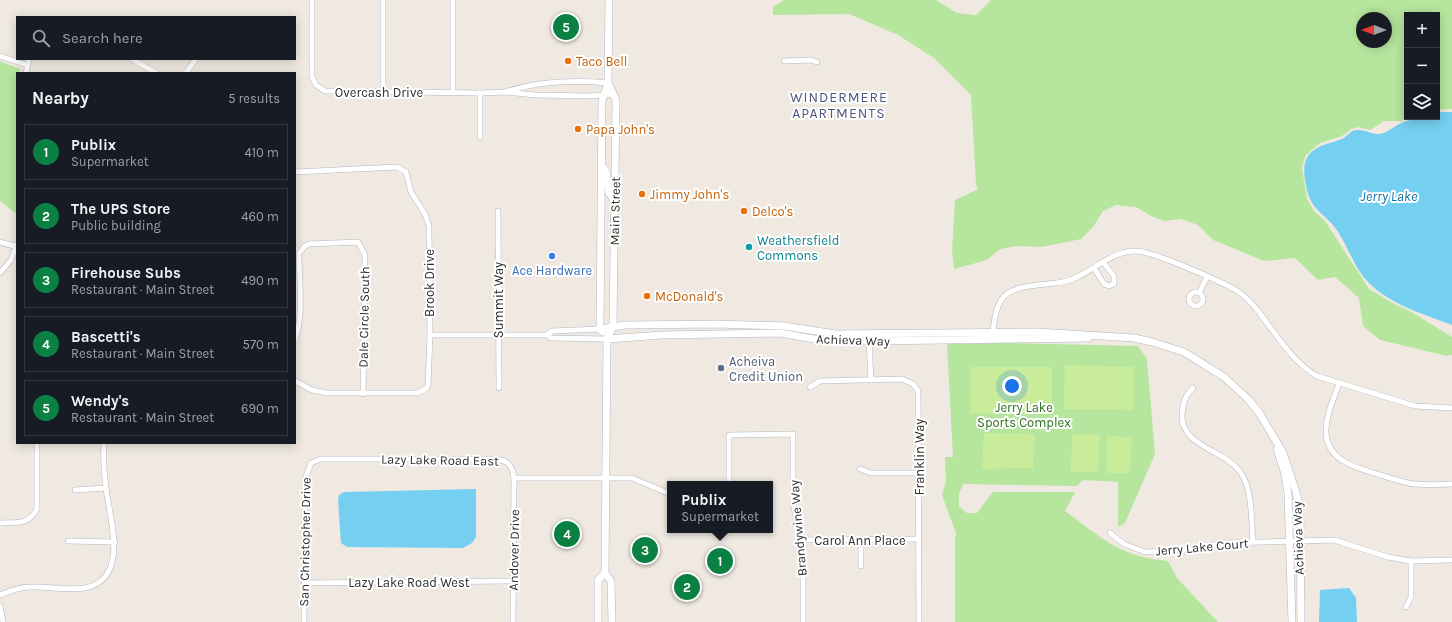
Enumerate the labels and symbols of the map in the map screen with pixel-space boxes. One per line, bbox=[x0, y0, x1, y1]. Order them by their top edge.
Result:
pin: 5 bbox=[553, 12, 579, 42]
north arrow bbox=[1356, 12, 1392, 48]
place label: Taco Bell bbox=[576, 54, 627, 69]
marker: Taco Bell bbox=[563, 56, 573, 66]
street label: Overcash Drive bbox=[335, 85, 423, 100]
district label: WINDERMERE APARTMENTS bbox=[790, 89, 888, 122]
place label: Papa John's bbox=[586, 122, 655, 137]
marker: Papa John's bbox=[573, 124, 583, 134]
street label: Main Street bbox=[607, 176, 623, 245]
place label: Jimmy John's bbox=[650, 187, 729, 202]
water label: Jerry Lake bbox=[1361, 188, 1418, 205]
marker: Jimmy John's bbox=[637, 189, 647, 199]
place label: Delco's bbox=[752, 204, 793, 219]
marker: Delco's bbox=[739, 206, 749, 216]
place label: Weathersfield Commons bbox=[757, 233, 839, 263]
marker: Weathersfield Commons bbox=[744, 242, 754, 252]
street label: Brook Drive bbox=[422, 249, 437, 317]
marker: Ace Hardware bbox=[547, 251, 557, 261]
street label: Summit Way bbox=[491, 262, 506, 338]
place label: Ace Hardware bbox=[512, 263, 592, 278]
street label: Dale Circle South bbox=[356, 266, 372, 368]
place label: McDonald's bbox=[655, 289, 724, 304]
marker: McDonald's bbox=[642, 291, 652, 301]
street label: Achieva Way bbox=[816, 331, 890, 349]
place label: Acheiva Credit Union bbox=[729, 354, 803, 384]
marker: Acheiva Credit Union bbox=[716, 363, 726, 373]
your location bbox=[1002, 376, 1022, 396]
park label: Jerry Lake Sports Complex bbox=[977, 400, 1071, 430]
street label: Franklin Way bbox=[912, 419, 927, 495]
street label: Lazy Lake Road East bbox=[381, 451, 499, 469]
street label: San Christopher Drive bbox=[296, 477, 314, 607]
street label: Brandywine Way bbox=[786, 479, 810, 577]
street label: Achieva Way bbox=[1289, 501, 1307, 575]
street label: Andover Drive bbox=[506, 509, 522, 591]
pin: 4 bbox=[554, 519, 580, 549]
street label: Carol Ann Place bbox=[814, 533, 906, 548]
pin: 3 bbox=[632, 535, 658, 565]
street label: Jerry Lake Court bbox=[1155, 535, 1249, 559]
pin: 1 bbox=[707, 546, 733, 576]
pin: 2 bbox=[674, 572, 700, 602]
street label: Lazy Lake Road West bbox=[348, 575, 470, 590]

